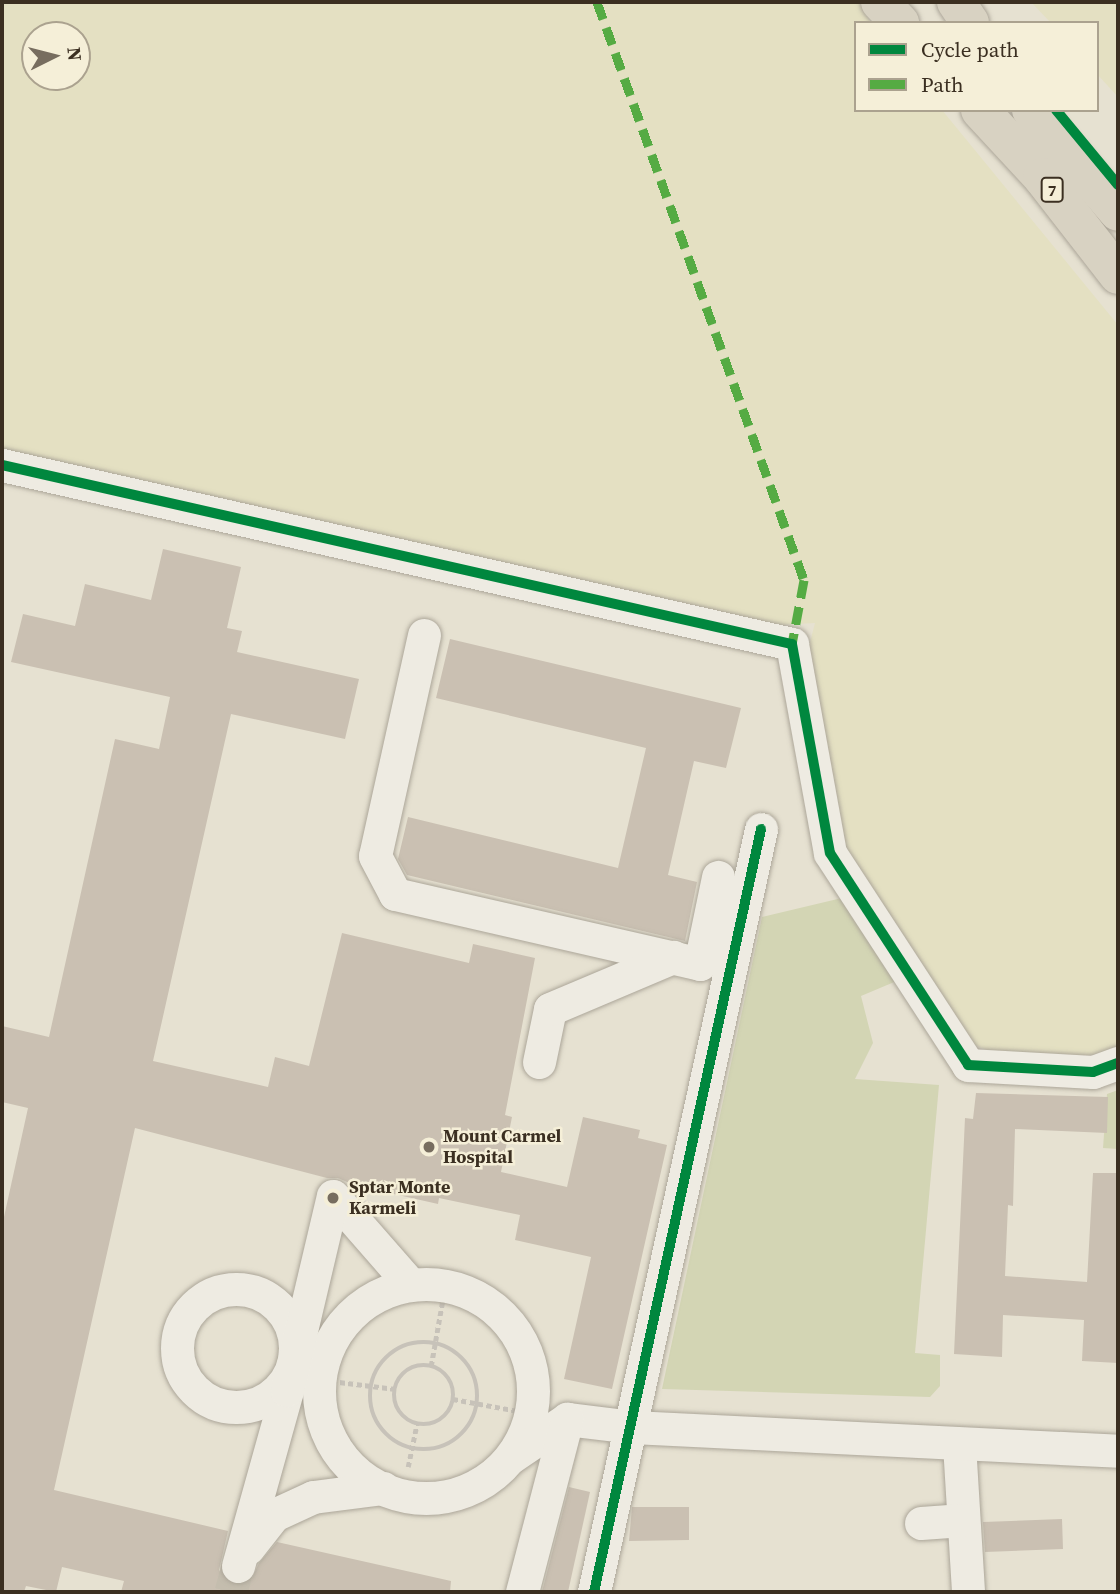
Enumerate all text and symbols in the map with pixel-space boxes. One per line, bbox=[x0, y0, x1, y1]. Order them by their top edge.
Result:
north arrow bbox=[21, 21, 91, 91]
legend bbox=[854, 21, 1099, 112]
text: Cycle path bbox=[921, 35, 1019, 64]
text: N bbox=[61, 46, 89, 62]
text: Path bbox=[921, 70, 964, 99]
road number: 7 bbox=[1040, 178, 1064, 202]
place label: Mount Carmel Hospital bbox=[443, 1126, 561, 1168]
marker: Mount Carmel Hospital bbox=[421, 1139, 437, 1155]
place label: Sptar Monte Karmeli bbox=[349, 1177, 450, 1220]
marker: Sptar Monte Karmeli bbox=[323, 1188, 343, 1208]

